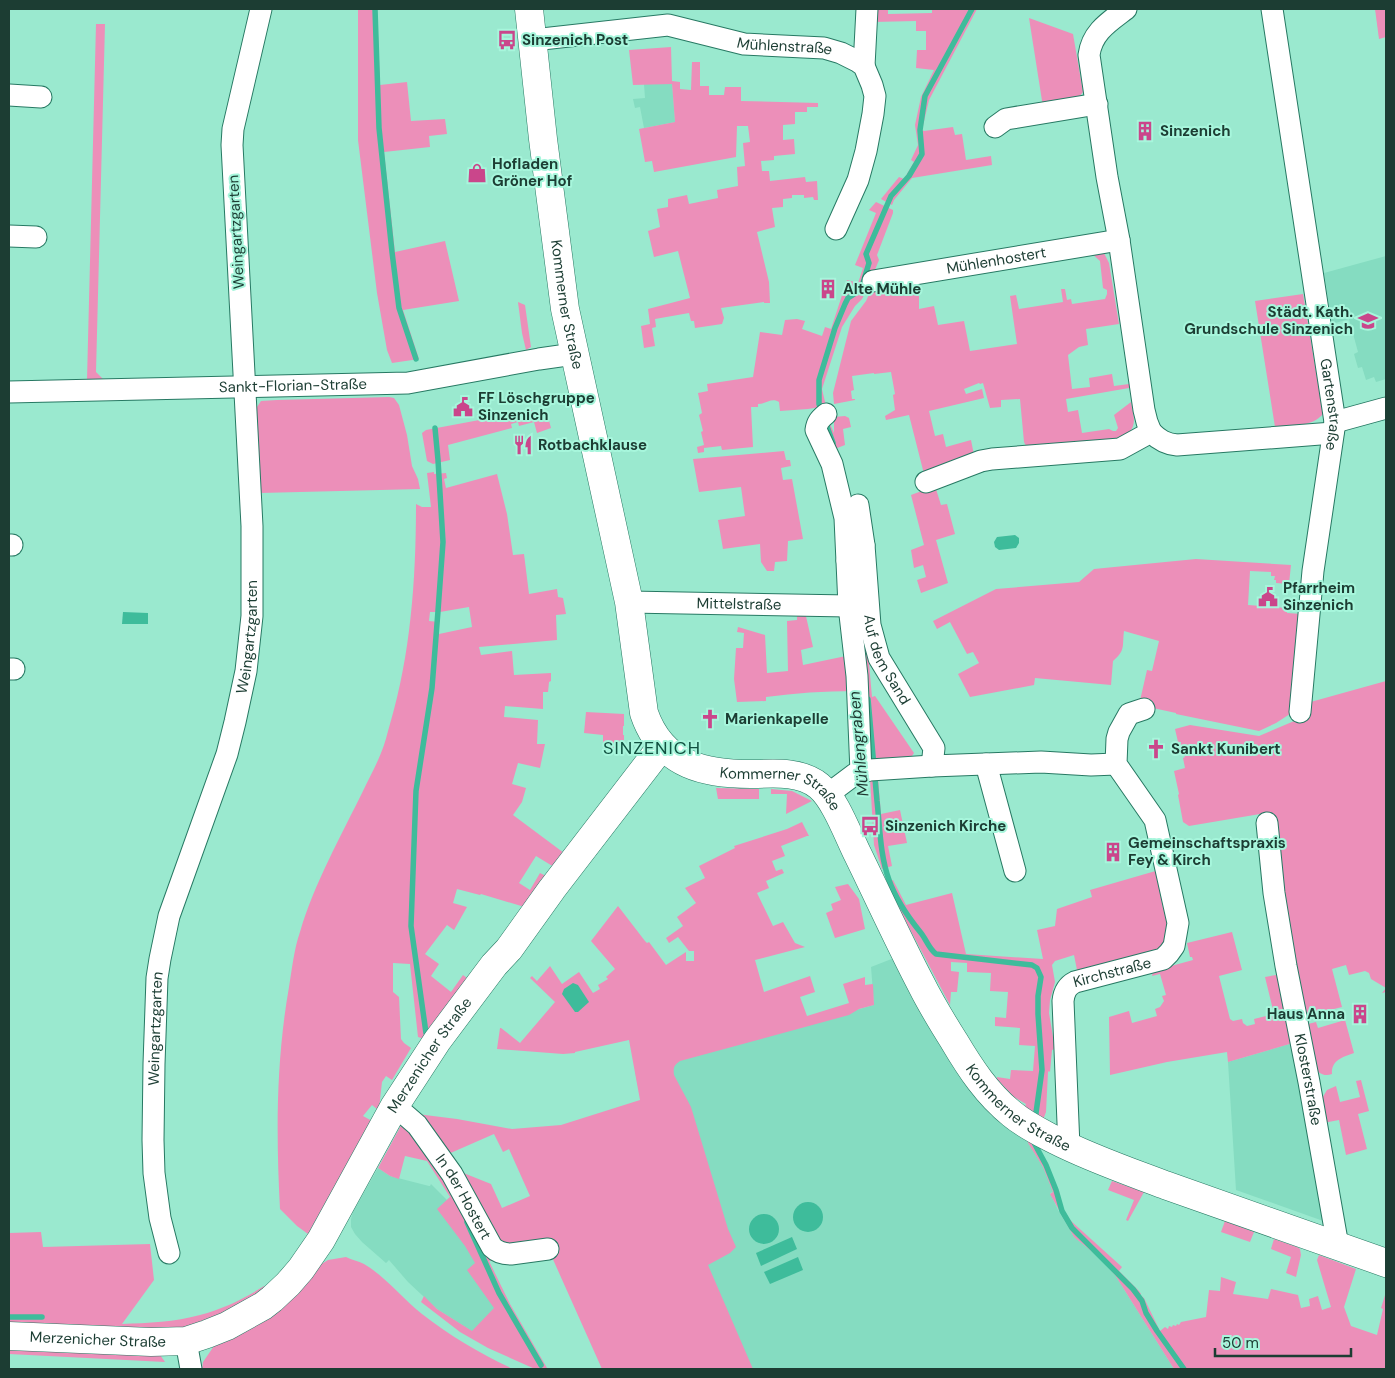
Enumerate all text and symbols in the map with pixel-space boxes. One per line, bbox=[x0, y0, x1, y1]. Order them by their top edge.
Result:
bus stop icon: Sinzenich Post bbox=[496, 29, 518, 51]
place label: Sinzenich Post bbox=[522, 30, 628, 50]
street label: Mühlenstraße bbox=[735, 33, 835, 60]
building icon: Sinzenich bbox=[1134, 120, 1156, 142]
place label: Sinzenich bbox=[1160, 121, 1231, 141]
place label: Hofladen Gröner Hof bbox=[492, 154, 572, 191]
shop icon: Hofladen Gröner Hof bbox=[466, 162, 488, 184]
street label: Weingartzgarten bbox=[223, 174, 249, 290]
street label: Kommerner Straße bbox=[546, 238, 588, 371]
street label: Mühlenhostert bbox=[945, 242, 1048, 279]
building icon: Alte Mühle bbox=[817, 278, 839, 300]
place label: Alte Mühle bbox=[843, 279, 921, 299]
place label: Städt. Kath. Grundschule Sinzenich bbox=[1184, 302, 1353, 339]
school or university icon: Städt. Kath. Grundschule Sinzenich bbox=[1357, 310, 1379, 332]
street label: Gartenstraße bbox=[1315, 357, 1345, 452]
street label: Sankt-Florian-Straße bbox=[219, 374, 367, 397]
place label: FF Löschgruppe Sinzenich bbox=[478, 388, 595, 425]
public building icon: FF Löschgruppe Sinzenich bbox=[452, 396, 474, 418]
restaurant icon: Rotbachklause bbox=[512, 434, 534, 456]
place label: Rotbachklause bbox=[538, 435, 647, 455]
place label: Pfarrheim Sinzenich bbox=[1283, 578, 1355, 615]
street label: Weingartzgarten bbox=[231, 580, 262, 696]
public building icon: Pfarrheim Sinzenich bbox=[1257, 586, 1279, 608]
street label: Mittelstraße bbox=[696, 593, 782, 615]
street label: Auf dem Sand bbox=[859, 614, 915, 709]
water label: Mühlengraben bbox=[843, 690, 874, 797]
church icon: Marienkapelle bbox=[699, 708, 721, 730]
place label: Marienkapelle bbox=[725, 709, 829, 729]
district label: SINZENICH bbox=[603, 736, 701, 760]
church icon: Sankt Kunibert bbox=[1145, 738, 1167, 760]
place label: Sankt Kunibert bbox=[1171, 739, 1281, 759]
street label: Kommerner Straße bbox=[719, 762, 845, 814]
bus stop icon: Sinzenich Kirche bbox=[859, 815, 881, 837]
place label: Sinzenich Kirche bbox=[885, 816, 1006, 836]
place label: Gemeinschaftspraxis Fey & Kirch bbox=[1128, 833, 1286, 870]
building icon: Gemeinschaftspraxis Fey & Kirch bbox=[1102, 841, 1124, 863]
street label: Kirchstraße bbox=[1071, 953, 1153, 992]
street label: Weingartzgarten bbox=[144, 970, 168, 1086]
street label: Merzenicher Straße bbox=[383, 993, 476, 1117]
building icon: Haus Anna bbox=[1349, 1003, 1371, 1025]
place label: Haus Anna bbox=[1267, 1004, 1345, 1024]
street label: Klosterstraße bbox=[1290, 1032, 1327, 1127]
street label: Kommerner Straße bbox=[961, 1060, 1074, 1156]
street label: In der Hostert bbox=[431, 1150, 496, 1243]
scale bar bbox=[1215, 1326, 1351, 1358]
street label: Merzenicher Straße bbox=[29, 1327, 166, 1352]
text: 50 m bbox=[1222, 1333, 1259, 1353]

